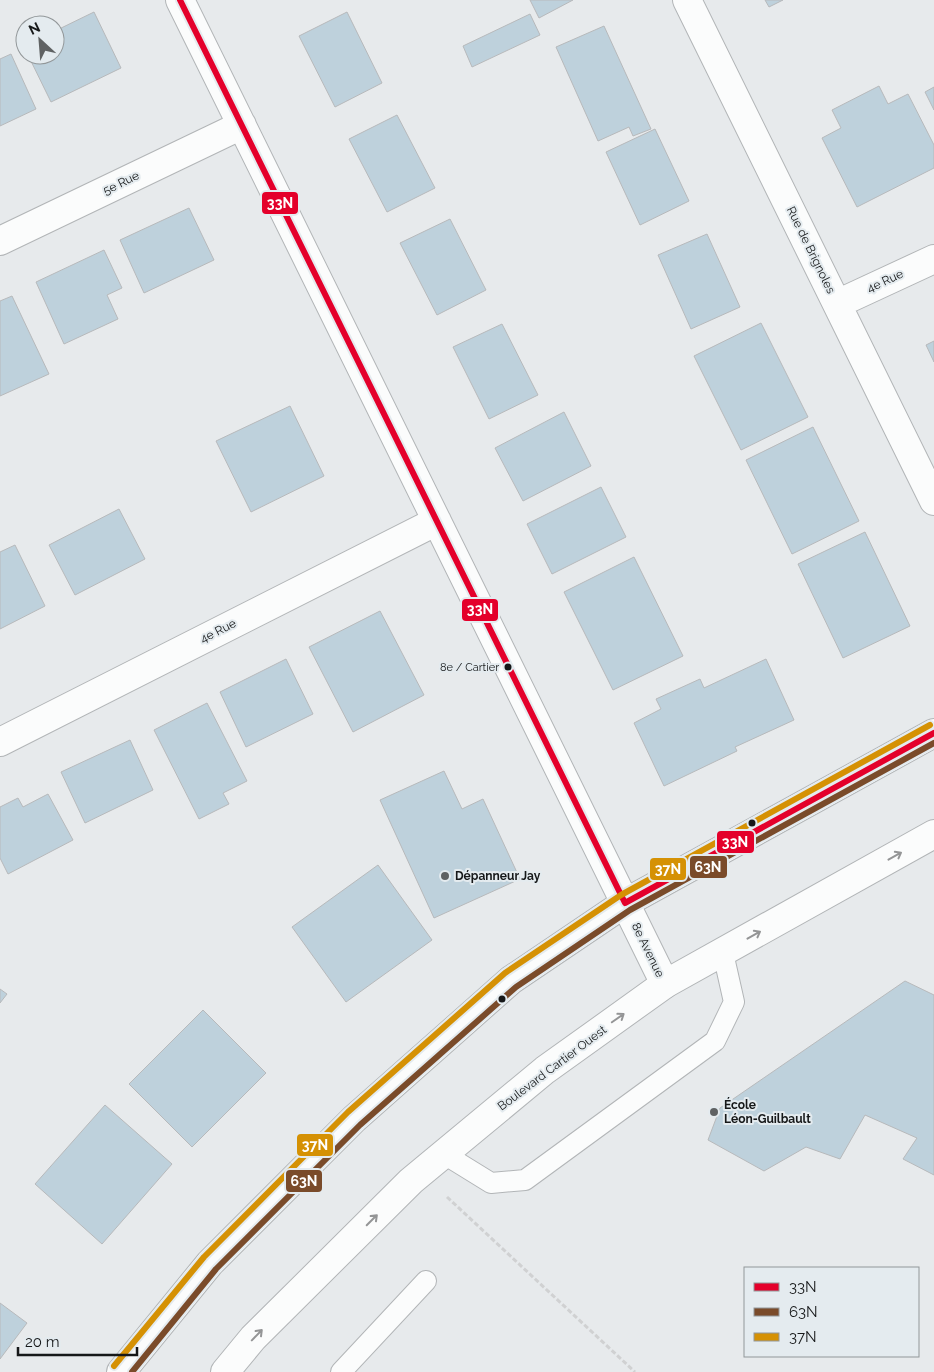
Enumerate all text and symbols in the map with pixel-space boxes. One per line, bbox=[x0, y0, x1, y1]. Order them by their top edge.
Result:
north arrow bbox=[15, 15, 65, 65]
text: N bbox=[26, 19, 43, 38]
street label: 5e Rue bbox=[101, 168, 141, 198]
line badge: 33N bbox=[261, 191, 299, 215]
text: 33N bbox=[267, 195, 293, 211]
street label: Rue de Brignoles bbox=[784, 204, 838, 296]
street label: 4e Rue bbox=[865, 267, 905, 295]
line badge: 33N bbox=[461, 598, 499, 622]
text: 33N bbox=[467, 601, 493, 617]
street label: 4e Rue bbox=[198, 616, 238, 646]
place label: 8e / Cartier bbox=[440, 661, 499, 674]
marker: 8e / Cartier bbox=[503, 662, 513, 672]
unlabelled marker bbox=[747, 818, 757, 828]
line badge: 33N bbox=[716, 830, 755, 854]
text: 33N bbox=[722, 834, 748, 850]
one-way arrow bbox=[888, 850, 902, 860]
line badge: 63N bbox=[689, 855, 728, 879]
line badge: 37N bbox=[649, 857, 687, 881]
text: 63N bbox=[695, 859, 721, 875]
text: 37N bbox=[655, 861, 681, 877]
place label: Dépanneur Jay bbox=[455, 869, 541, 883]
marker: Dépanneur Jay bbox=[439, 870, 451, 882]
street label: 8e Avenue bbox=[629, 920, 667, 980]
one-way arrow bbox=[746, 930, 761, 940]
unlabelled marker bbox=[497, 994, 507, 1004]
one-way arrow bbox=[611, 1013, 625, 1023]
street label: Boulevard Cartier Ouest bbox=[495, 1023, 609, 1113]
place label: École Léon-Guilbault bbox=[724, 1097, 811, 1126]
marker: École Léon-Guilbault bbox=[708, 1106, 720, 1118]
line badge: 37N bbox=[296, 1133, 334, 1157]
text: 37N bbox=[302, 1137, 328, 1153]
line badge: 63N bbox=[285, 1169, 323, 1193]
text: 63N bbox=[291, 1173, 317, 1189]
one-way arrow bbox=[365, 1215, 377, 1227]
legend bbox=[744, 1267, 919, 1357]
text: 33N bbox=[789, 1278, 817, 1296]
text: 63N bbox=[789, 1303, 818, 1321]
scale bar bbox=[18, 1324, 136, 1356]
text: 37N bbox=[789, 1328, 817, 1346]
one-way arrow bbox=[250, 1329, 263, 1341]
text: 20 m bbox=[25, 1333, 60, 1351]

